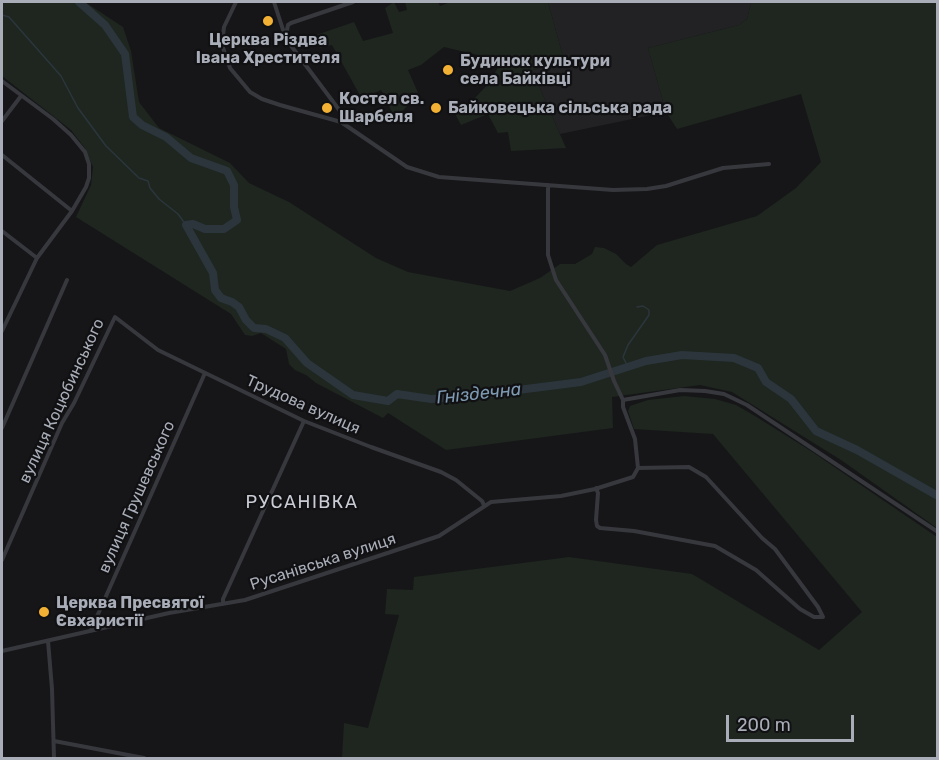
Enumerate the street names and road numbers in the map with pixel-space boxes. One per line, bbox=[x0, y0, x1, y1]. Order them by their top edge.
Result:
street label: вулиця Коцюбинського bbox=[15, 316, 109, 486]
street label: Трудова вулиця bbox=[243, 371, 363, 439]
street label: вулиця Грушевського bbox=[95, 418, 179, 576]
street label: Русанівська вулиця bbox=[248, 529, 398, 595]

